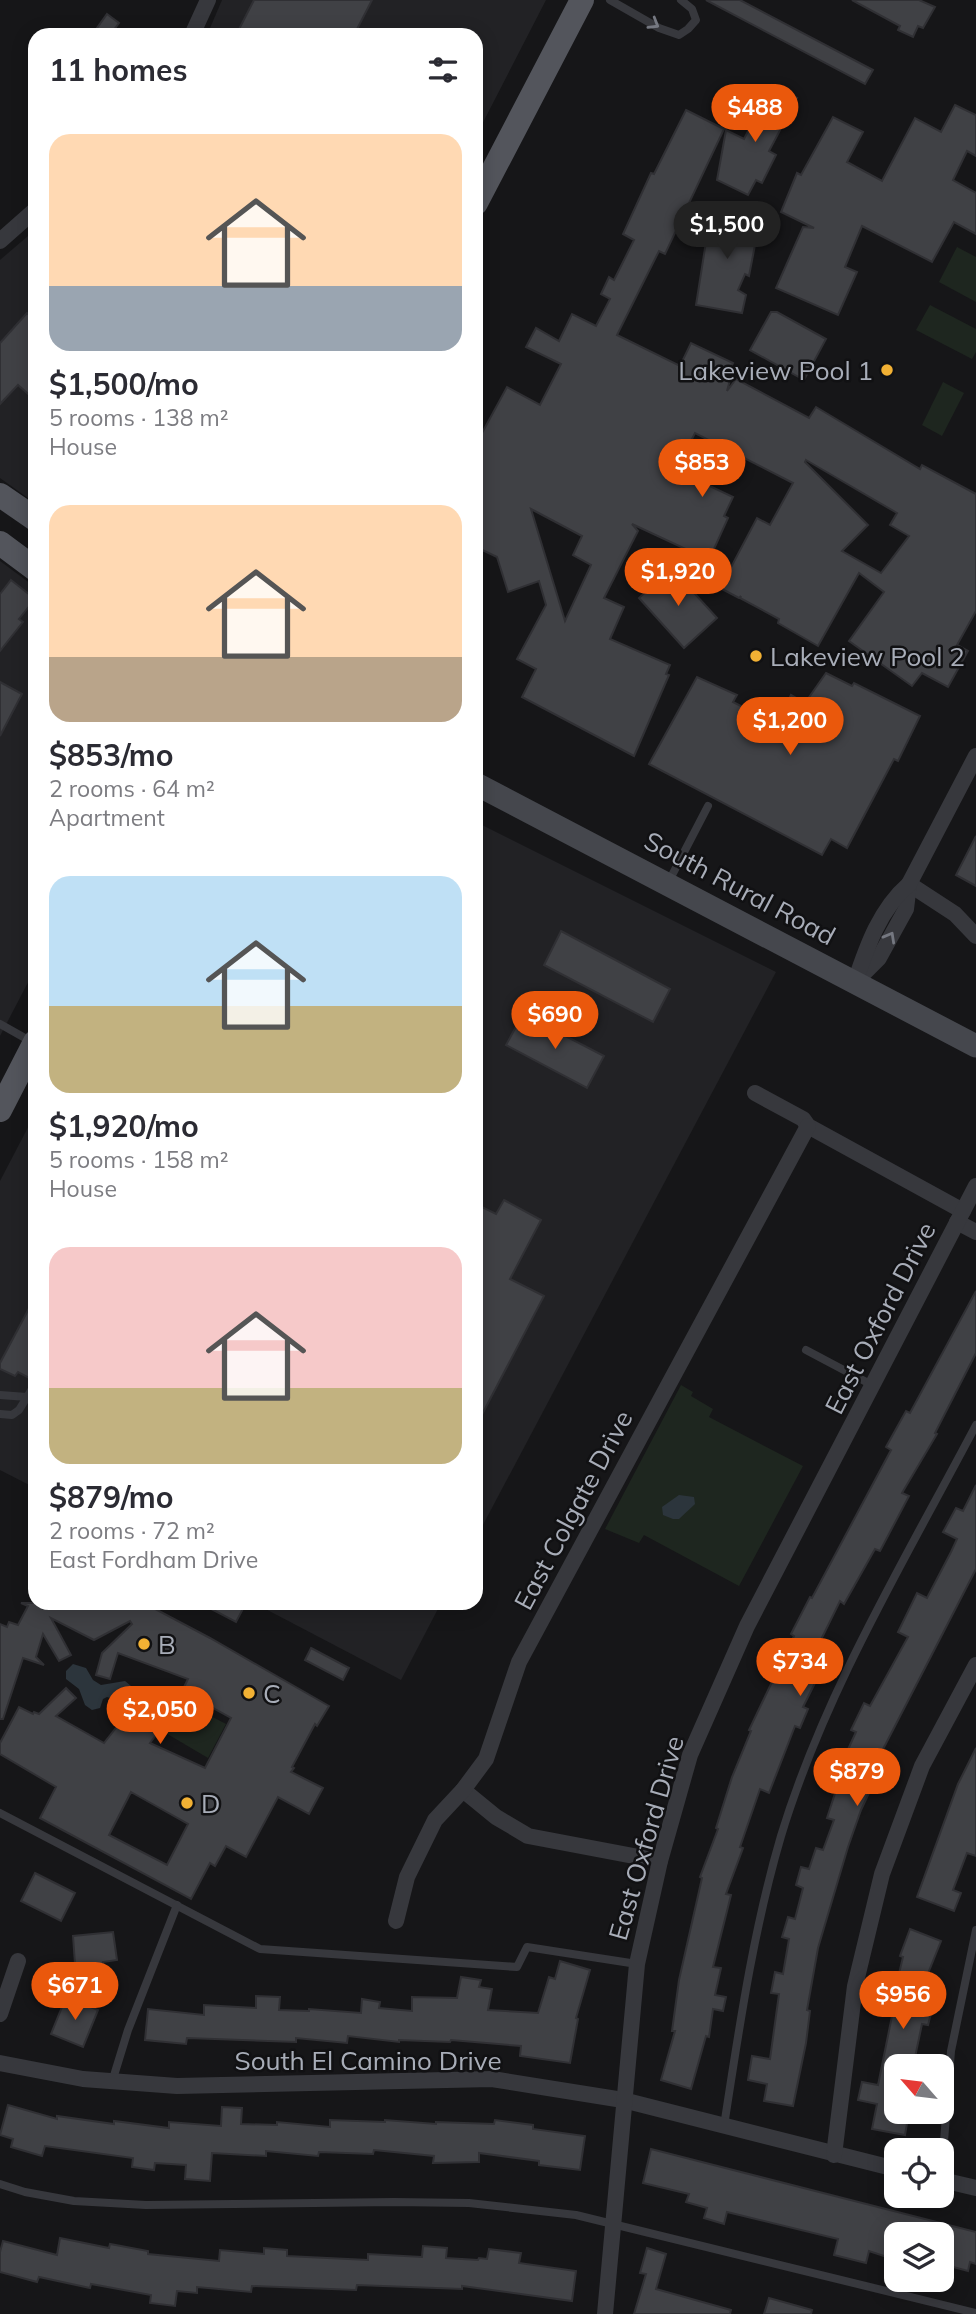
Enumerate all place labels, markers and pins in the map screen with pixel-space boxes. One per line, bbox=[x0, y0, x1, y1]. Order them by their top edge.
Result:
pin: $488 bbox=[714, 85, 796, 144]
pin: $1,500 bbox=[670, 202, 784, 261]
place label: Lakeview Pool 1 bbox=[678, 354, 873, 387]
marker: Lakeview Pool 1 bbox=[879, 362, 895, 378]
pin: $853 bbox=[661, 440, 743, 499]
pin: $1,920 bbox=[621, 548, 735, 608]
place label: Lakeview Pool 2 bbox=[770, 640, 965, 673]
marker: Lakeview Pool 2 bbox=[748, 648, 764, 664]
pin: $1,200 bbox=[733, 698, 847, 757]
pin: $690 bbox=[514, 992, 596, 1051]
place label: B bbox=[158, 1628, 176, 1661]
marker: B bbox=[136, 1636, 152, 1652]
pin: $734 bbox=[759, 1638, 841, 1698]
place label: C bbox=[263, 1677, 281, 1710]
marker: C bbox=[241, 1685, 257, 1701]
pin: $2,050 bbox=[103, 1686, 217, 1746]
pin: $879 bbox=[816, 1748, 898, 1808]
place label: D bbox=[201, 1787, 220, 1820]
marker: D bbox=[179, 1795, 195, 1811]
pin: $671 bbox=[34, 1962, 116, 2022]
pin: $956 bbox=[862, 1972, 944, 2031]

